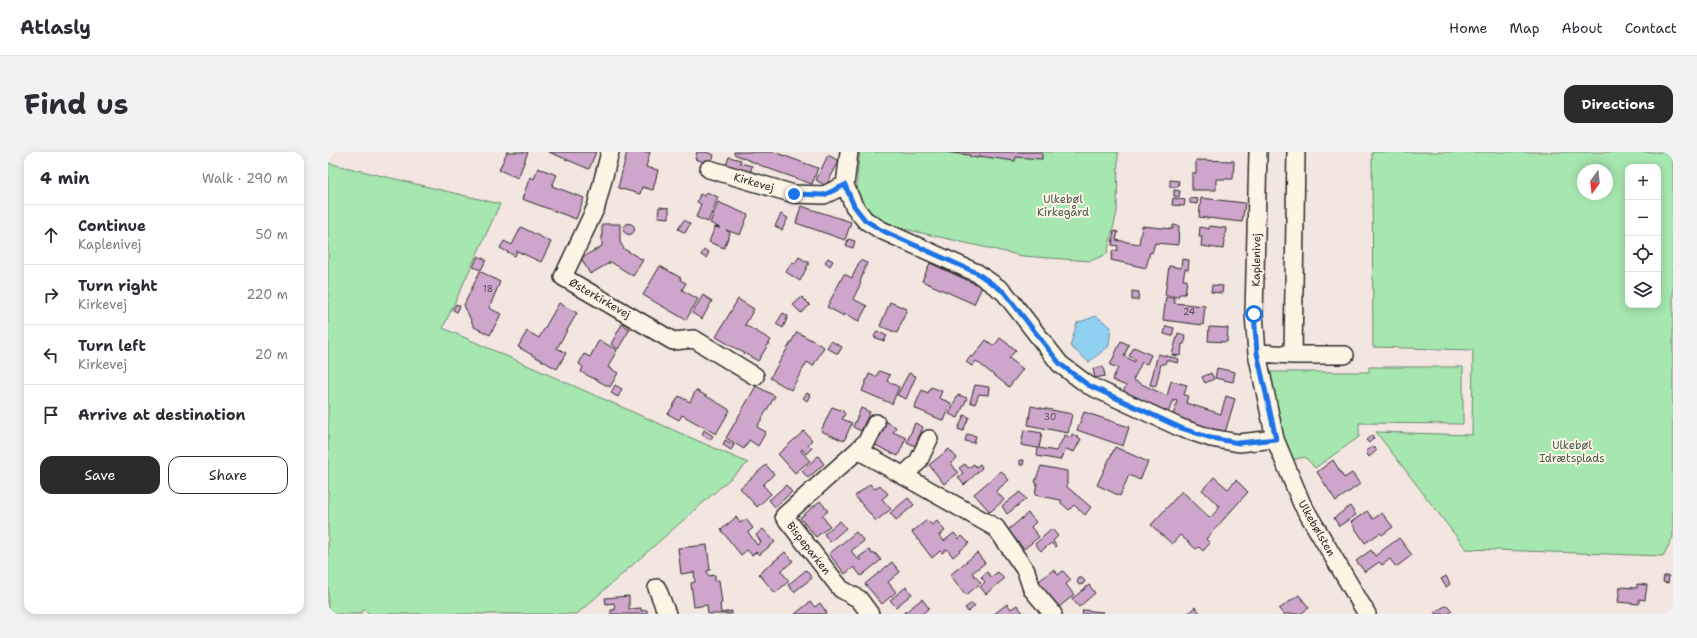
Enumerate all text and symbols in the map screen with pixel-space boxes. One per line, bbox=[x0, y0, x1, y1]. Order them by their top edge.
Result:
text: Atlasly bbox=[20, 15, 91, 40]
text: Home bbox=[1449, 19, 1488, 37]
text: Map bbox=[1510, 19, 1540, 37]
text: About bbox=[1562, 19, 1603, 37]
text: Contact bbox=[1625, 19, 1677, 37]
text: Find us bbox=[24, 85, 129, 123]
button: Directions bbox=[1564, 85, 1673, 123]
north arrow bbox=[1577, 164, 1613, 200]
map controls bbox=[1625, 164, 1661, 308]
button: + bbox=[1625, 164, 1661, 200]
text: 4 min bbox=[40, 167, 90, 189]
text: Walk · 290 m bbox=[202, 170, 288, 187]
street label: Kirkevej bbox=[732, 170, 776, 195]
route end bbox=[785, 185, 803, 203]
park label: Ulkebøl Kirkegård bbox=[1037, 192, 1089, 220]
button: − bbox=[1625, 200, 1661, 236]
text: Continue bbox=[78, 216, 146, 236]
icon: ahead bbox=[40, 224, 62, 246]
text: 50 m bbox=[255, 226, 288, 243]
street label: Kaplenivej bbox=[1249, 233, 1264, 287]
text: Kaplenivej bbox=[78, 236, 141, 253]
button: locate bbox=[1625, 236, 1661, 272]
button: layers bbox=[1625, 272, 1661, 308]
street label: Østerkirkevej bbox=[566, 275, 633, 322]
text: Turn right bbox=[78, 276, 158, 296]
house number: 18 bbox=[483, 283, 493, 295]
icon: right bbox=[40, 284, 62, 306]
text: 220 m bbox=[246, 286, 288, 303]
text: Kirkevej bbox=[78, 296, 127, 313]
route start bbox=[1245, 305, 1263, 323]
house number: 24 bbox=[1183, 306, 1195, 318]
text: Turn left bbox=[78, 336, 146, 356]
icon: left bbox=[40, 344, 62, 366]
text: 20 m bbox=[255, 346, 288, 363]
text: Kirkevej bbox=[78, 356, 127, 373]
icon: arrive bbox=[40, 404, 62, 426]
text: Arrive at destination bbox=[78, 405, 246, 425]
house number: 30 bbox=[1044, 411, 1056, 423]
park label: Ulkebøl Idrætsplads bbox=[1539, 438, 1605, 466]
button: Save bbox=[40, 456, 160, 494]
button: Share bbox=[168, 456, 288, 494]
street label: Ulkebølsten bbox=[1295, 498, 1339, 559]
street label: Bispeparken bbox=[783, 519, 834, 578]

